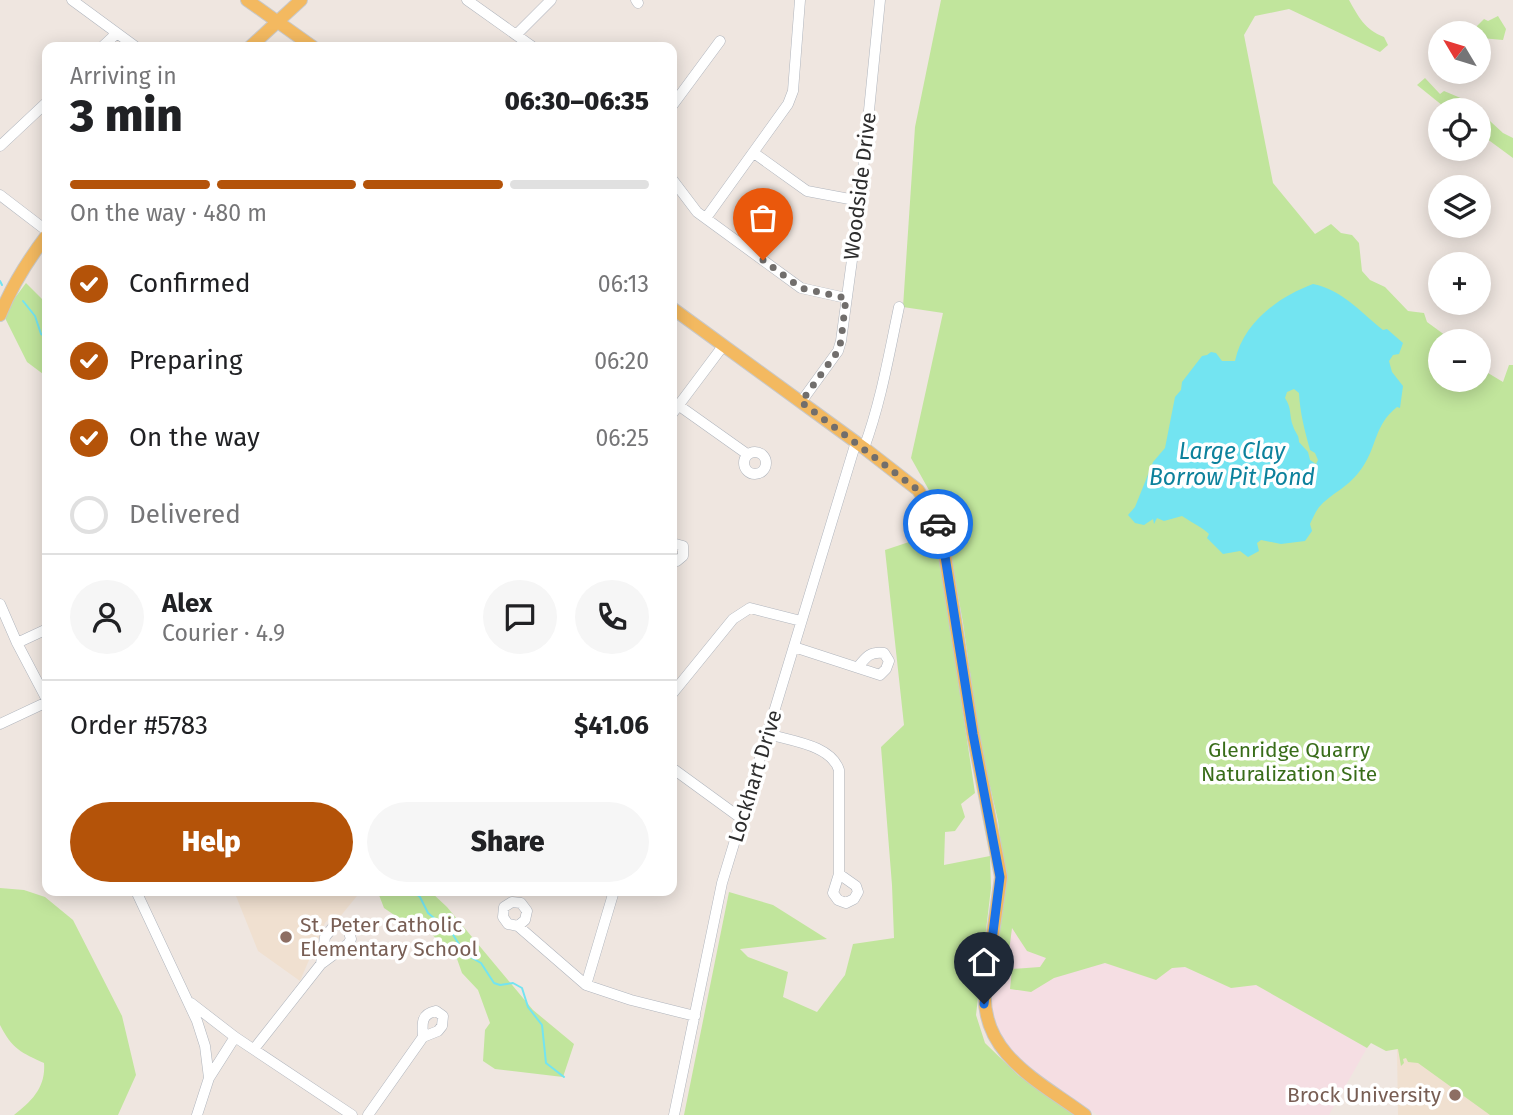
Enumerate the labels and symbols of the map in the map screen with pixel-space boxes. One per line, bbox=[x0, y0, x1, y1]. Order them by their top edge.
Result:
north arrow bbox=[1428, 21, 1491, 84]
street label: Woodside Drive bbox=[838, 111, 882, 261]
pin bbox=[733, 188, 793, 260]
water label: Large Clay Borrow Pit Pond bbox=[1149, 437, 1315, 491]
courier bbox=[903, 489, 973, 559]
street label: Lockhart Drive bbox=[723, 707, 787, 845]
park label: Glenridge Quarry Naturalization Site bbox=[1201, 737, 1377, 787]
place label: St. Peter Catholic Elementary School bbox=[300, 912, 478, 962]
marker: St. Peter Catholic Elementary School bbox=[278, 929, 294, 945]
pin bbox=[954, 932, 1014, 1004]
place label: Brock University bbox=[1287, 1082, 1442, 1108]
marker: Brock University bbox=[1447, 1087, 1463, 1103]

